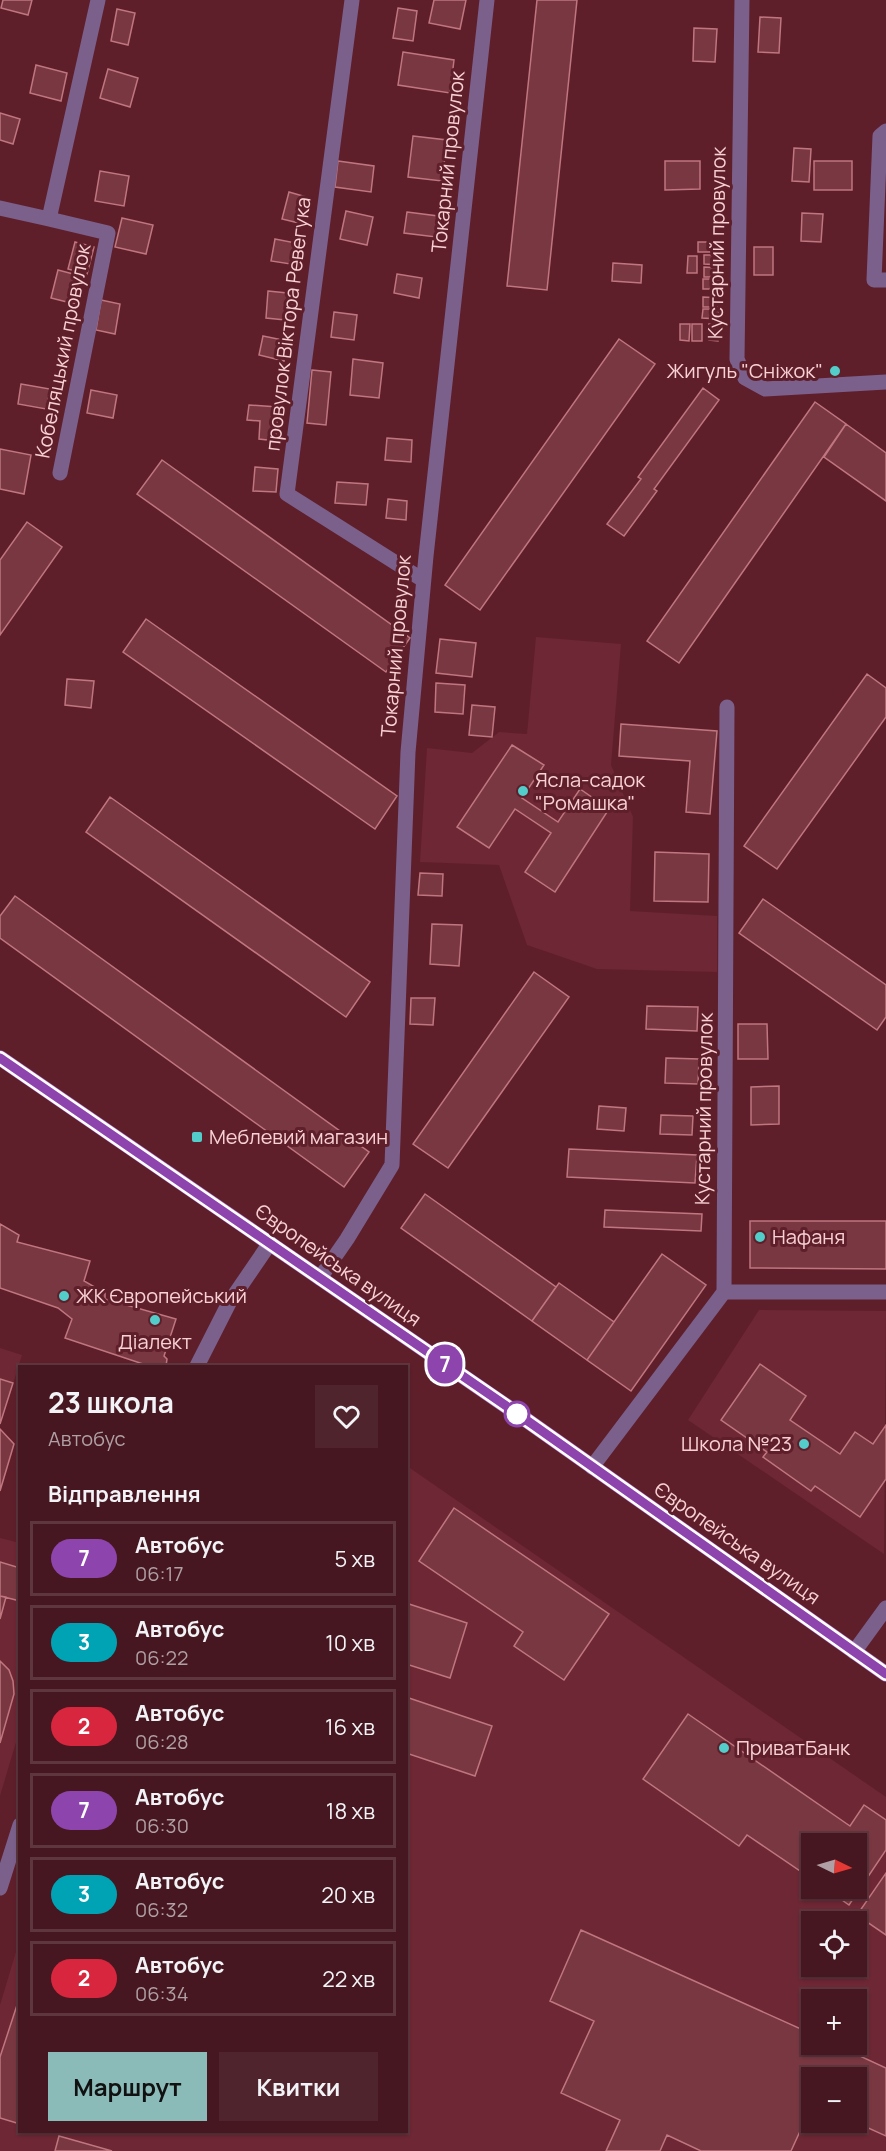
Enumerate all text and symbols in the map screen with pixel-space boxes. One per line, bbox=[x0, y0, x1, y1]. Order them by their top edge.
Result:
street label: Токарний провулок bbox=[425, 69, 471, 254]
street label: Кустарний провулок bbox=[701, 146, 732, 339]
street label: провулок Віктора Ревегука bbox=[259, 195, 316, 452]
street label: Кобеляцький провулок bbox=[28, 240, 97, 460]
place label: Жигуль "Сніжок" bbox=[666, 357, 823, 384]
marker: Жигуль "Сніжок" bbox=[828, 364, 842, 378]
street label: Токарний провулок bbox=[374, 553, 417, 738]
place label: Ясла-садок "Ромашка" bbox=[535, 766, 646, 816]
marker: Ясла-садок "Ромашка" bbox=[516, 784, 530, 798]
street label: Кустарний провулок bbox=[688, 1012, 719, 1205]
place label: Меблевий магазин bbox=[209, 1123, 388, 1150]
marker: Меблевий магазин bbox=[190, 1130, 204, 1144]
street label: Європейська вулиця bbox=[250, 1197, 427, 1332]
place label: Нафаня bbox=[772, 1223, 845, 1250]
marker: Нафаня bbox=[753, 1230, 767, 1244]
place label: ЖК Європейський bbox=[76, 1282, 247, 1309]
marker: ЖК Європейський bbox=[57, 1289, 71, 1303]
marker: Діалект bbox=[148, 1313, 162, 1327]
place label: Діалект bbox=[118, 1328, 192, 1355]
line badge: 7 bbox=[426, 1344, 464, 1384]
text: 7 bbox=[439, 1350, 451, 1378]
text: 23 школа bbox=[48, 1383, 174, 1421]
button: heart bbox=[315, 1385, 378, 1448]
unlabelled marker bbox=[504, 1401, 530, 1427]
text: Автобус bbox=[48, 1425, 126, 1452]
place label: Школа №23 bbox=[681, 1430, 792, 1457]
marker: Школа №23 bbox=[797, 1437, 811, 1451]
street label: Європейська вулиця bbox=[649, 1475, 826, 1610]
text: Відправлення bbox=[48, 1479, 201, 1509]
text: Автобус bbox=[135, 1530, 224, 1560]
text: 7 bbox=[78, 1544, 90, 1572]
text: 5 хв bbox=[335, 1544, 375, 1574]
text: 06:17 bbox=[135, 1560, 183, 1587]
text: Автобус bbox=[135, 1614, 224, 1644]
text: 3 bbox=[78, 1628, 90, 1656]
text: 10 хв bbox=[325, 1628, 375, 1658]
text: 06:22 bbox=[135, 1644, 188, 1671]
text: Автобус bbox=[135, 1698, 224, 1728]
text: 2 bbox=[78, 1712, 90, 1740]
text: 16 хв bbox=[325, 1712, 375, 1742]
text: 06:28 bbox=[135, 1728, 189, 1755]
place label: ПриватБанк bbox=[736, 1734, 851, 1761]
marker: ПриватБанк bbox=[717, 1741, 731, 1755]
text: Автобус bbox=[135, 1782, 224, 1812]
text: 7 bbox=[78, 1796, 90, 1824]
text: 18 хв bbox=[326, 1796, 375, 1826]
text: 06:30 bbox=[135, 1812, 189, 1839]
north arrow bbox=[801, 1833, 867, 1899]
map controls bbox=[801, 1833, 867, 2133]
text: Автобус bbox=[135, 1866, 224, 1896]
text: 3 bbox=[78, 1880, 90, 1908]
text: 20 хв bbox=[321, 1880, 375, 1910]
text: 06:32 bbox=[135, 1896, 188, 1923]
button: locate bbox=[801, 1911, 867, 1977]
text: Автобус bbox=[135, 1950, 224, 1980]
text: 2 bbox=[78, 1964, 90, 1992]
text: 22 хв bbox=[322, 1964, 375, 1994]
text: 06:34 bbox=[135, 1980, 188, 2007]
button: + bbox=[801, 1989, 867, 2055]
button: Маршрут bbox=[48, 2052, 207, 2121]
button: Квитки bbox=[219, 2052, 378, 2121]
button: − bbox=[801, 2067, 867, 2133]

